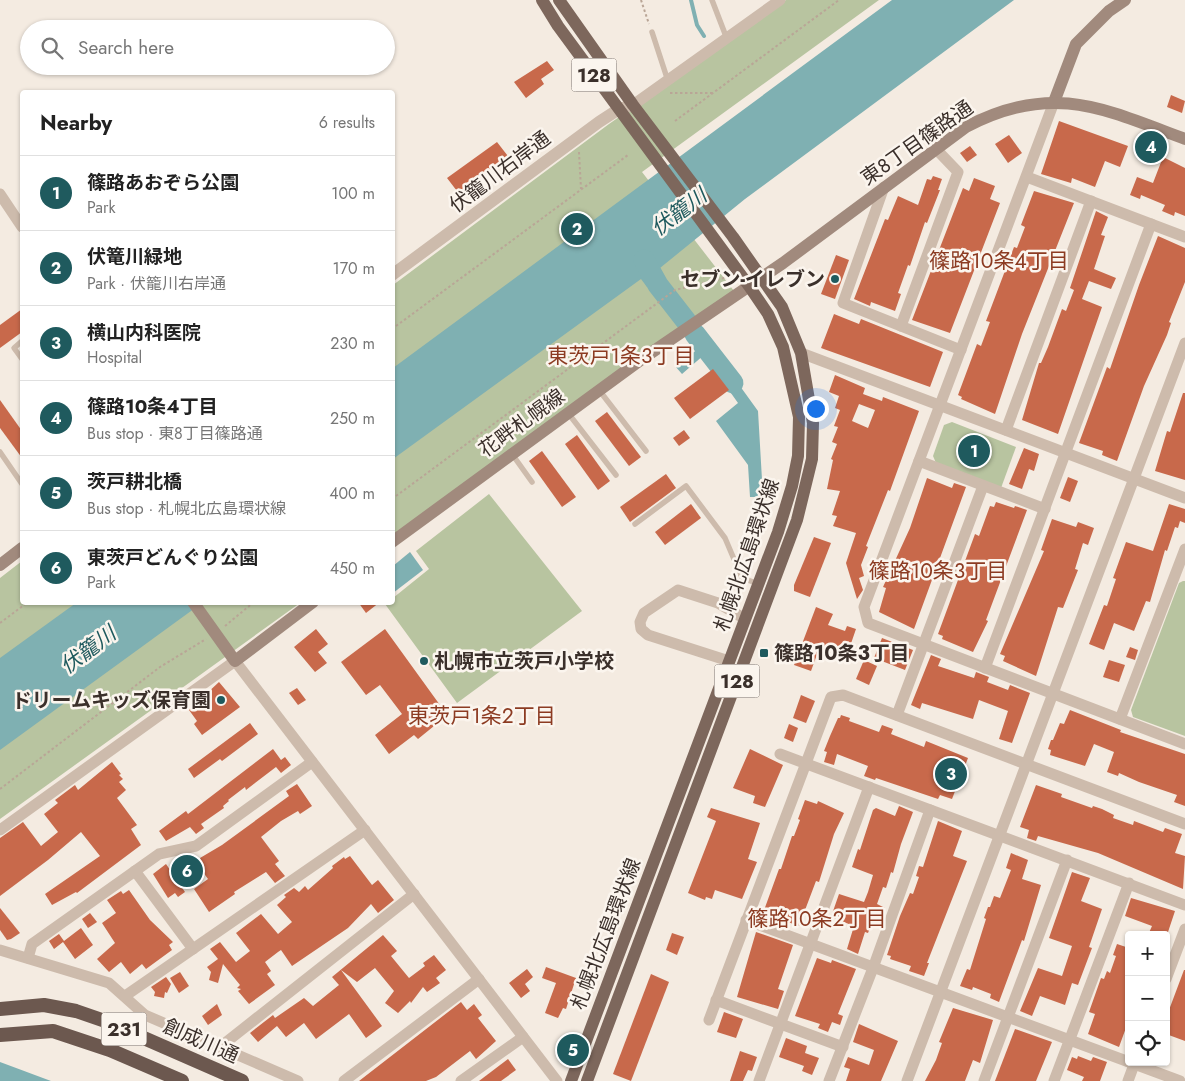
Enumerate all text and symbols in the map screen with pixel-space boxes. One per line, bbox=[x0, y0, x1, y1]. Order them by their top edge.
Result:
search box bbox=[20, 20, 395, 75]
icon: search bbox=[38, 34, 66, 62]
text: Search here bbox=[78, 34, 174, 61]
road number: 128 bbox=[572, 58, 616, 92]
street label: 東8丁目篠路通 bbox=[855, 94, 979, 192]
text: Nearby bbox=[40, 108, 112, 138]
text: 6 results bbox=[319, 111, 375, 134]
street label: 伏籠川右岸通 bbox=[443, 124, 557, 220]
pin: 4 bbox=[1135, 128, 1167, 166]
text: 篠路あおぞら公園 bbox=[87, 169, 239, 196]
water label: 伏籠川 bbox=[645, 180, 715, 243]
text: 1 bbox=[52, 182, 60, 205]
text: 100 m bbox=[331, 182, 375, 205]
text: Park bbox=[87, 196, 116, 219]
pin: 2 bbox=[561, 210, 593, 248]
text: 伏篭川緑地 bbox=[87, 243, 182, 270]
district label: 篠路10条4丁目 bbox=[929, 246, 1069, 276]
text: 2 bbox=[51, 257, 61, 280]
text: 170 m bbox=[333, 257, 375, 280]
place label: セブン-イレブン bbox=[681, 265, 825, 294]
text: Park · 伏籠川右岸通 bbox=[87, 272, 226, 295]
marker: セブン-イレブン bbox=[829, 273, 841, 285]
text: 横山内科医院 bbox=[87, 319, 201, 346]
text: 3 bbox=[51, 332, 61, 355]
text: 230 m bbox=[330, 332, 375, 355]
district label: 東茨戸1条3丁目 bbox=[548, 341, 694, 371]
text: Hospital bbox=[87, 346, 142, 369]
street label: 花畔札幌線 bbox=[473, 382, 571, 464]
text: 篠路10条4丁目 bbox=[87, 393, 218, 420]
your location bbox=[803, 396, 829, 422]
text: 4 bbox=[50, 407, 62, 430]
text: 250 m bbox=[330, 407, 375, 430]
text: Bus stop · 東8丁目篠路通 bbox=[87, 422, 263, 445]
pin: 1 bbox=[958, 432, 990, 470]
text: 茨戸耕北橋 bbox=[87, 468, 182, 495]
street label: 札幌北広島環状線 bbox=[707, 475, 787, 635]
text: 5 bbox=[51, 482, 61, 505]
text: 400 m bbox=[329, 482, 375, 505]
text: Bus stop · 札幌北広島環状線 bbox=[87, 497, 286, 520]
text: 東茨戸どんぐり公園 bbox=[87, 544, 258, 571]
district label: 篠路10条3丁目 bbox=[869, 556, 1007, 586]
text: 6 bbox=[51, 557, 61, 580]
text: 450 m bbox=[330, 557, 375, 580]
text: Park bbox=[87, 571, 116, 594]
water label: 伏籠川 bbox=[54, 618, 124, 681]
place label: 篠路10条3丁目 bbox=[774, 639, 910, 668]
place label: 札幌市立茨戸小学校 bbox=[434, 647, 614, 676]
marker: 篠路10条3丁目 bbox=[758, 647, 770, 659]
marker: 札幌市立茨戸小学校 bbox=[418, 655, 430, 667]
road number: 128 bbox=[714, 664, 760, 698]
place label: ドリームキッズ保育園 bbox=[12, 686, 211, 715]
marker: ドリームキッズ保育園 bbox=[215, 694, 227, 706]
district label: 東茨戸1条2丁目 bbox=[408, 701, 556, 731]
pin: 3 bbox=[935, 755, 967, 793]
pin: 6 bbox=[171, 852, 203, 890]
street label: 札幌北広島環状線 bbox=[564, 854, 648, 1014]
district label: 篠路10条2丁目 bbox=[748, 904, 887, 934]
map controls bbox=[1125, 931, 1170, 1066]
button: + bbox=[1125, 931, 1170, 976]
button: − bbox=[1125, 976, 1170, 1021]
street label: 創成川通 bbox=[159, 1011, 243, 1071]
road number: 231 bbox=[102, 1012, 146, 1046]
button: locate bbox=[1125, 1021, 1170, 1066]
pin: 5 bbox=[557, 1031, 589, 1069]

